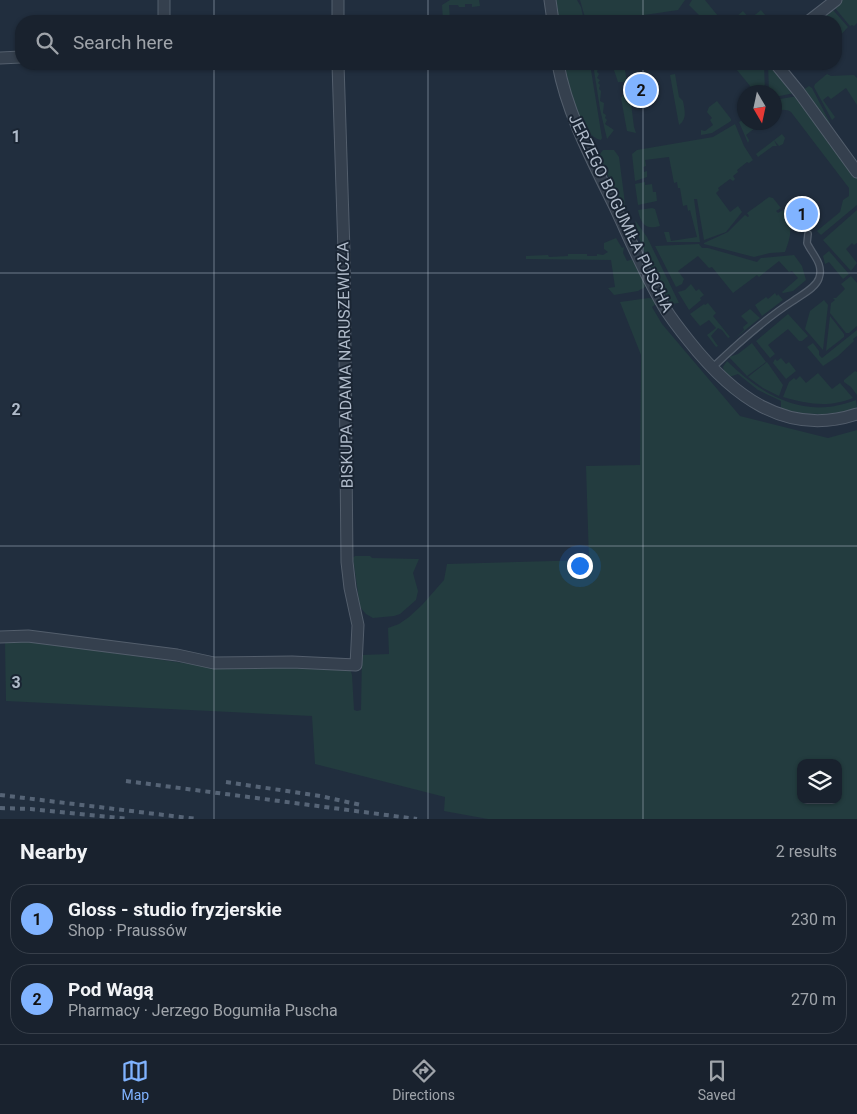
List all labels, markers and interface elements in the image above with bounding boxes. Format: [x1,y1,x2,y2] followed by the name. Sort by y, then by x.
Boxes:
[15,15,842,70] search box
[33,29,61,57] icon: search
[73,31,173,54] text: Search here
[625,71,657,109] pin: 2
[737,85,782,130] north arrow
[565,111,678,316] street label: JERZEGO BOGUMIŁA PUSCHA
[11,127,21,146] text: 1
[786,195,818,233] pin: 1
[333,241,357,489] street label: BISKUPA ADAMA NARUSZEWICZA
[11,400,21,419] text: 2
[567,553,593,579] your location
[11,673,21,692] text: 3
[797,759,842,804] map controls
[797,759,842,804] button: layers
[20,840,87,864] text: Nearby
[776,842,837,861] text: 2 results
[68,898,282,921] text: Gloss - studio fryzjerskie
[32,910,42,929] text: 1
[791,910,836,929] text: 230 m
[68,921,187,940] text: Shop · Praussów
[68,978,154,1001] text: Pod Wagą
[32,990,42,1009] text: 2
[791,990,836,1009] text: 270 m
[68,1001,338,1020] text: Pharmacy · Jerzego Bogumiła Puscha
[121,1057,149,1103] tab: Map
[392,1057,455,1103] tab: Directions
[698,1057,736,1103] tab: Saved

